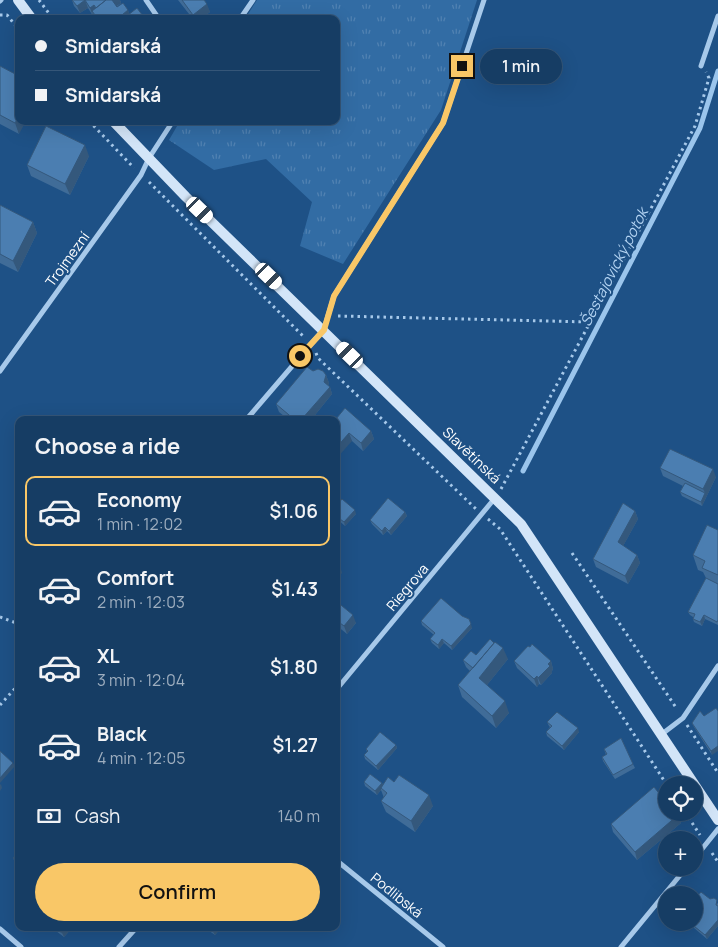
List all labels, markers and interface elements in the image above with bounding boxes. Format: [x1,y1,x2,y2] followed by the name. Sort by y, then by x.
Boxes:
[65,33,161,59] text: Smidarská
[480,48,562,84] callout: 1 min
[451,55,473,77] route end
[502,55,540,77] text: 1 min
[65,82,161,108] text: Smidarská
[183,194,216,226] car
[575,202,654,330] water label: Šestajovický potok
[41,228,93,290] street label: Trojmezní
[252,260,285,292] car
[333,339,366,371] car
[289,345,311,367] route start
[439,422,505,488] street label: Slavětínská
[35,431,180,461] text: Choose a ride
[97,487,181,513] text: Economy
[37,489,82,534] icon: car
[270,498,318,524] text: $1.06
[97,513,182,535] text: 1 min · 12:02
[382,559,432,615] street label: Riegrova
[97,565,174,591] text: Comfort
[37,567,82,612] icon: car
[271,576,318,602] text: $1.43
[97,591,185,613] text: 2 min · 12:03
[97,643,120,669] text: XL
[37,645,82,690] icon: car
[270,654,318,680] text: $1.80
[97,669,185,691] text: 3 min · 12:04
[97,721,146,747] text: Black
[37,723,82,768] icon: car
[273,732,318,758] text: $1.27
[97,747,186,769] text: 4 min · 12:05
[658,776,703,931] map controls
[658,776,703,821] button: locate
[35,802,63,830] icon: cash
[75,803,120,829] text: Cash
[278,805,320,827] text: 140 m
[658,831,703,876] button: +
[35,863,320,921] button: Confirm
[367,868,427,922] street label: Podlibská
[658,886,703,931] button: −

